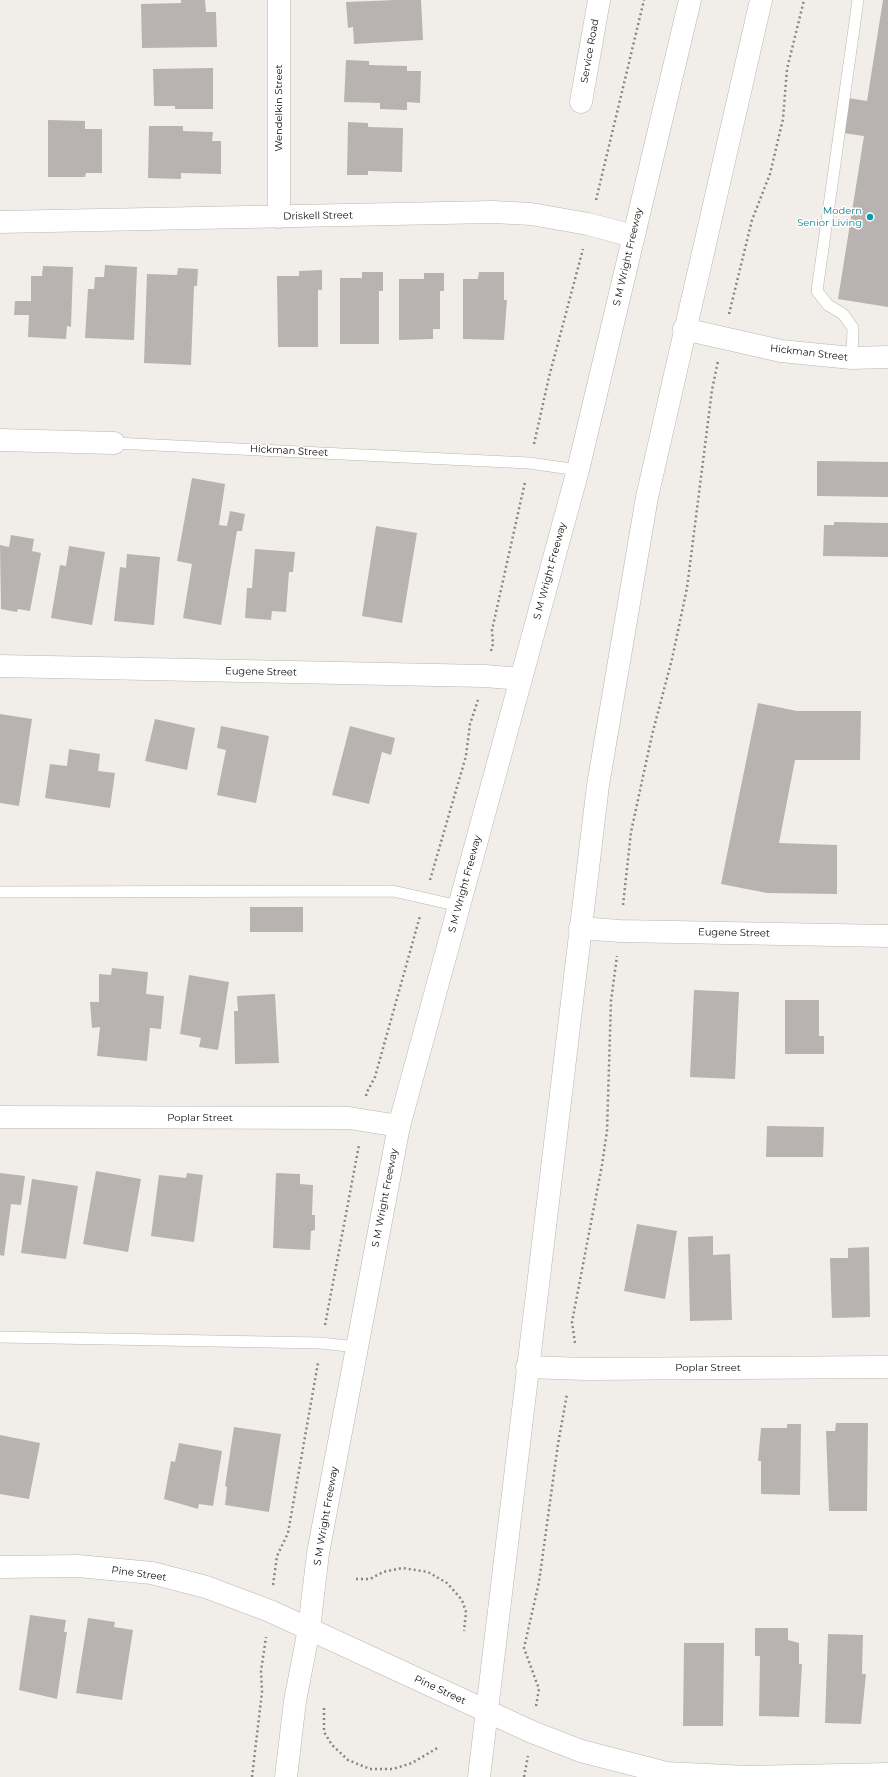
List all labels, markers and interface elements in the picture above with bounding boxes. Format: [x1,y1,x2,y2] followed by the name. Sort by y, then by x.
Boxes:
[578,18,602,84] street label: Service Road
[273,64,285,152] street label: Wendelkin Street
[797,205,862,228] place label: Modern Senior Living
[611,207,645,307] street label: S M Wright Freeway
[283,209,353,223] street label: Driskell Street
[865,212,875,222] marker: Modern Senior Living
[769,342,849,364] street label: Hickman Street
[250,443,328,459] street label: Hickman Street
[531,521,569,621] street label: S M Wright Freeway
[225,665,297,679] street label: Eugene Street
[446,834,484,934] street label: S M Wright Freeway
[698,926,770,940] street label: Eugene Street
[167,1112,233,1124] street label: Poplar Street
[370,1148,400,1248] street label: S M Wright Freeway
[675,1362,741,1374] street label: Poplar Street
[311,1466,341,1566] street label: S M Wright Freeway
[111,1564,167,1584] street label: Pine Street
[412,1673,468,1707] street label: Pine Street

